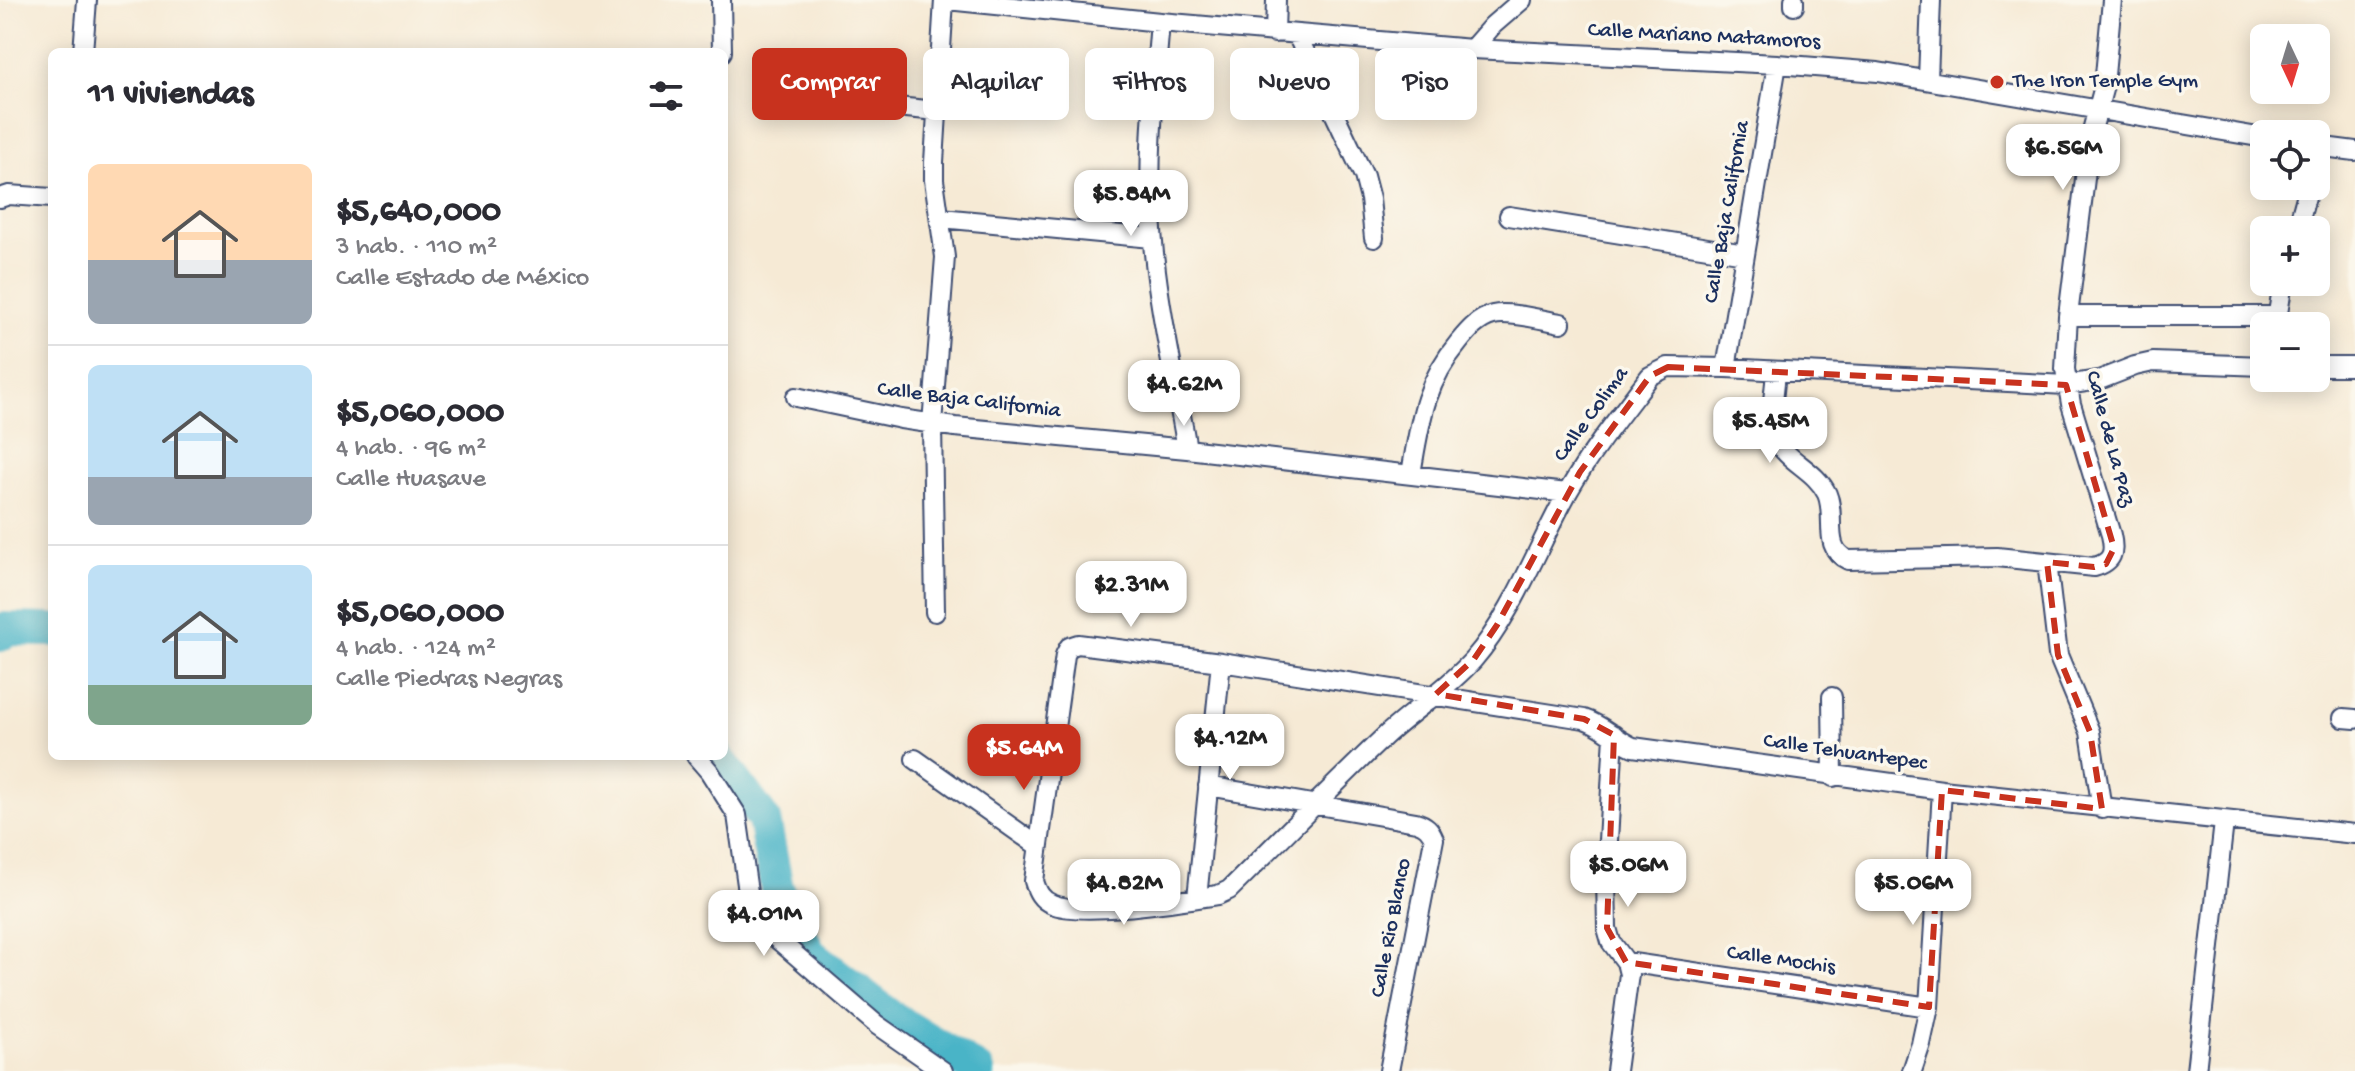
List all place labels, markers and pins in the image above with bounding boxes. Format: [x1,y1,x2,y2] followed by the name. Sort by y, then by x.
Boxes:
[2011,69,2198,95] place label: The Iron Temple Gym
[1988,73,2006,91] marker: The Iron Temple Gym
[1998,124,2128,192] pin: $6.56M
[1066,170,1196,238] pin: $5.84M
[1119,360,1249,428] pin: $4.62M
[1705,397,1835,465] pin: $5.45M
[1066,561,1196,629] pin: $2.31M
[1165,714,1295,782] pin: $4.12M
[959,724,1089,792] pin: $5.64M
[1563,841,1693,909] pin: $5.06M
[1059,859,1189,927] pin: $4.82M
[1848,859,1978,927] pin: $5.06M
[699,890,829,958] pin: $4.01M

